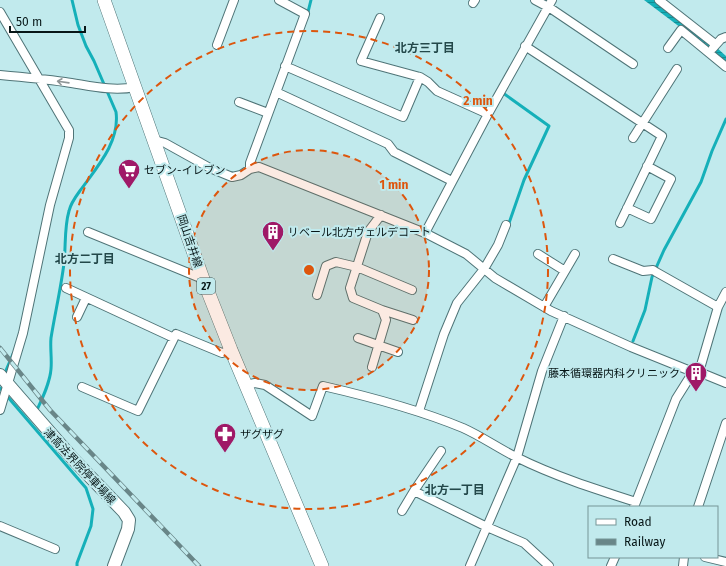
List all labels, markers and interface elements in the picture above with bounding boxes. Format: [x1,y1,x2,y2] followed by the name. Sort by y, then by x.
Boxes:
[10,8,85,34] scale bar
[16,15,42,29] text: 50 m
[395,41,455,55] district label: 北方三丁目
[57,78,70,86] one-way arrow
[463,94,493,108] text: 2 min
[116,157,142,190] supermarket icon: セブン-イレブン
[144,164,225,177] place label: セブン-イレブン
[380,178,408,192] text: 1 min
[174,213,205,269] street label: 岡山吉井線
[260,219,286,252] building icon: リベール北方ヴェルデコート
[288,226,431,239] place label: リベール北方ヴェルデコート
[55,252,115,266] district label: 北方二丁目
[302,263,316,277] centre of rings
[197,278,215,294] road number: 27
[683,360,709,393] building icon: 藤本循環器内科クリニック
[548,367,680,380] place label: 藤本循環器内科クリニック
[212,421,238,454] pharmacy icon: ザグザグ
[41,426,118,507] street label: 津高法界院停車場線
[240,428,284,441] place label: ザグザグ
[425,483,485,497] district label: 北方一丁目
[588,506,718,558] legend
[624,515,652,529] text: Road
[624,535,665,549] text: Railway

